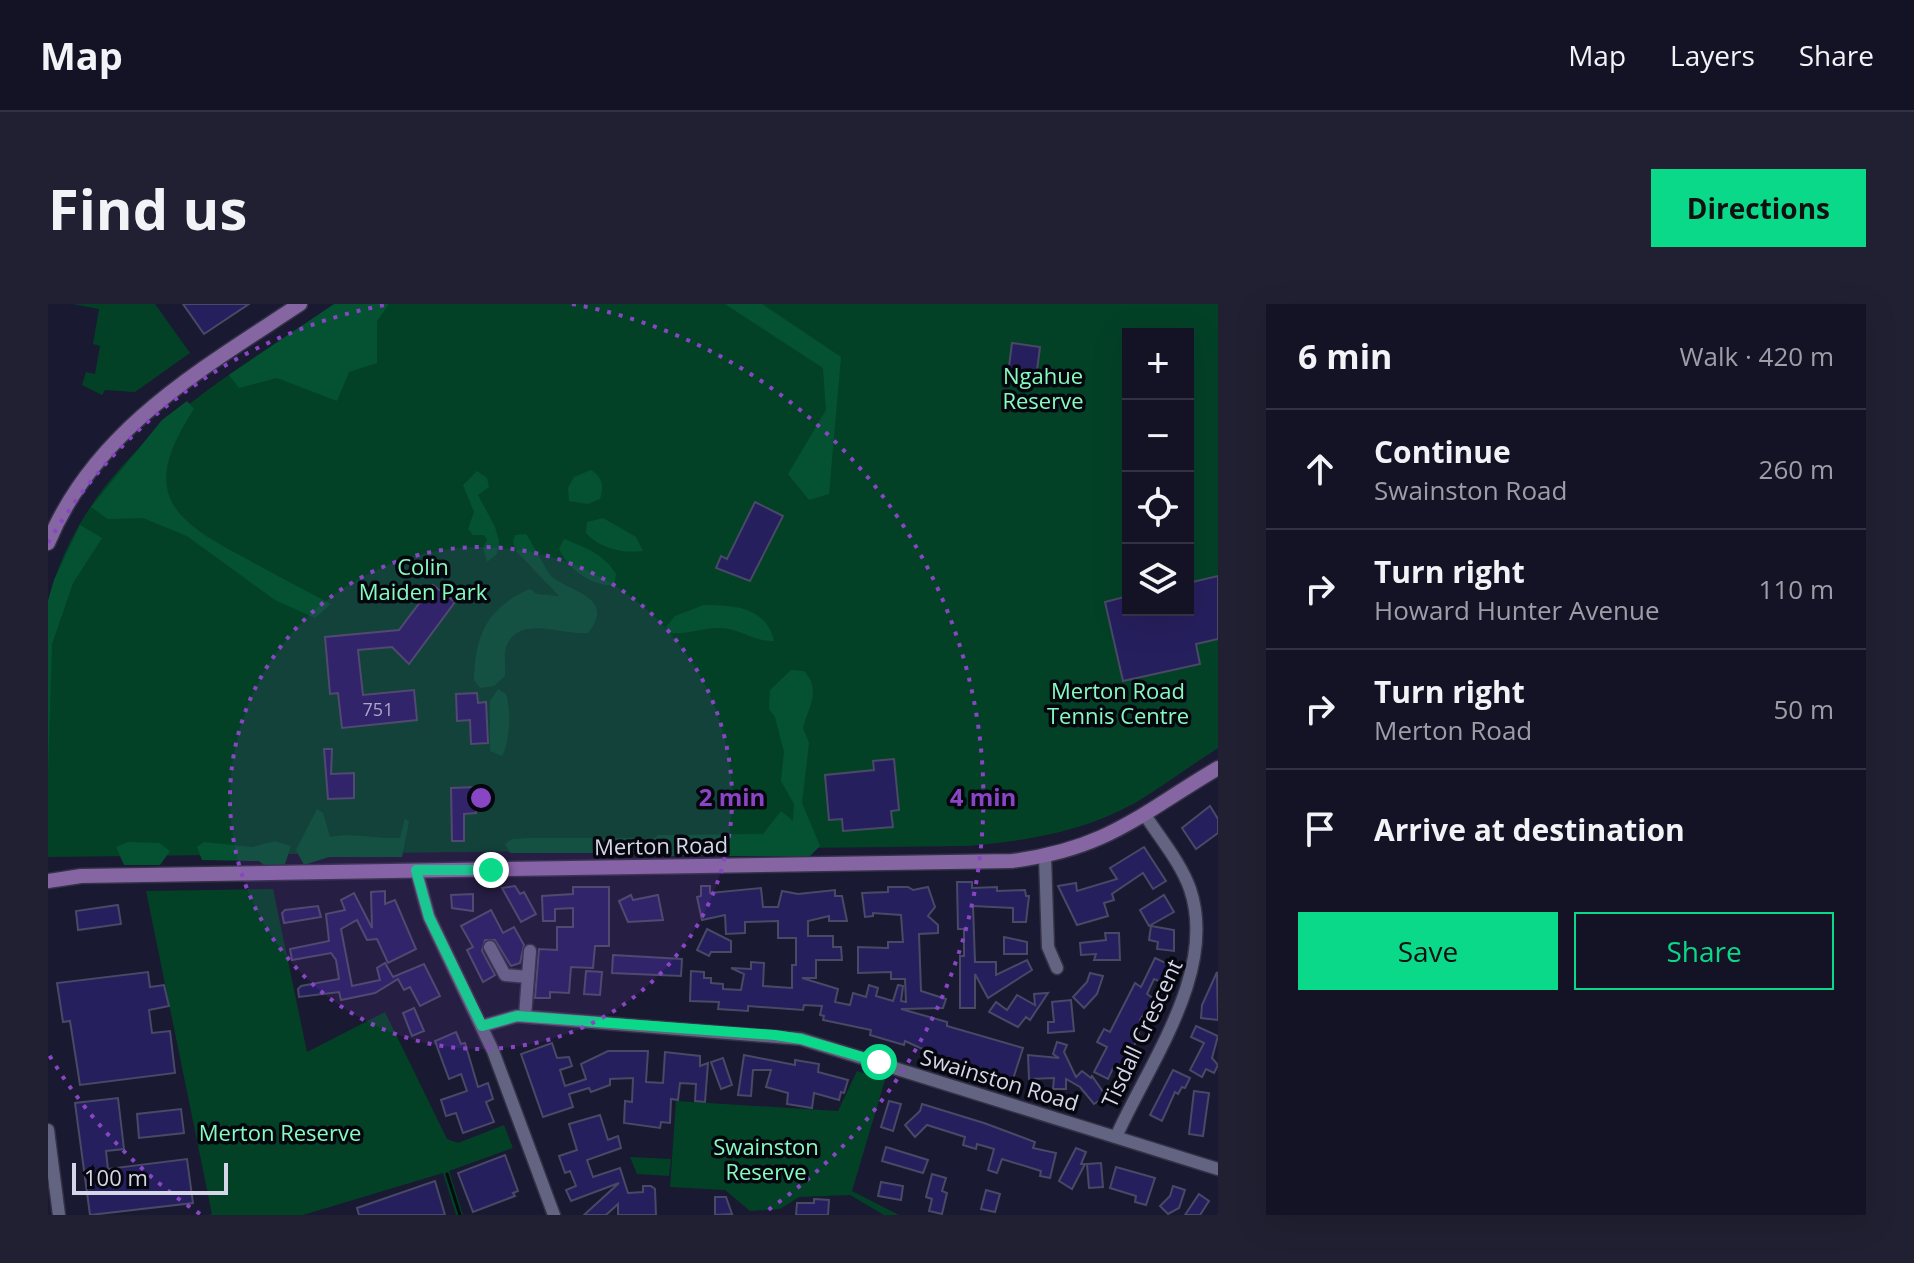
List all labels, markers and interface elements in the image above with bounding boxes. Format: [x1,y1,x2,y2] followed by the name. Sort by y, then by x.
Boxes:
[40,29,123,81] text: Map
[1568,36,1626,74] text: Map
[1670,36,1755,74] text: Layers
[1799,36,1874,74] text: Share
[1651,169,1866,247] button: Directions
[48,170,247,246] text: Find us
[1122,328,1194,616] map controls
[1122,328,1194,400] button: +
[1298,333,1392,379] text: 6 min
[1680,338,1834,374] text: Walk · 420 m
[1002,360,1084,415] park label: Ngahue Reserve
[1122,400,1194,472] button: −
[1374,431,1511,472] text: Continue
[1298,447,1342,491] icon: ahead
[1759,451,1834,487] text: 260 m
[1122,472,1194,544] button: locate
[1374,472,1567,508] text: Swainston Road
[1122,544,1194,616] button: layers
[359,551,488,606] park label: Colin Maiden Park
[1374,551,1525,592] text: Turn right
[1298,567,1342,611] icon: right
[1759,571,1834,607] text: 110 m
[1374,592,1660,628] text: Howard Hunter Avenue
[1374,671,1525,712] text: Turn right
[1047,675,1189,730] park label: Merton Road Tennis Centre
[1298,687,1342,731] icon: right
[1773,691,1834,727] text: 50 m
[363,697,393,721] house number: 751
[1374,712,1532,748] text: Merton Road
[699,780,765,813] text: 2 min
[950,780,1016,813] text: 4 min
[467,784,495,812] centre of rings
[1298,807,1342,851] icon: arrive
[1374,809,1685,850] text: Arrive at destination
[594,829,728,861] street label: Merton Road
[473,852,509,888] route end
[1298,912,1558,990] button: Save
[1574,912,1834,990] button: Share
[1093,954,1189,1112] street label: Tisdall Crescent
[917,1041,1083,1117] street label: Swainston Road
[861,1044,897,1080] route start
[199,1117,361,1147] park label: Merton Reserve
[713,1131,819,1186] park label: Swainston Reserve
[72,1159,228,1195] scale bar
[84,1162,148,1192] text: 100 m

